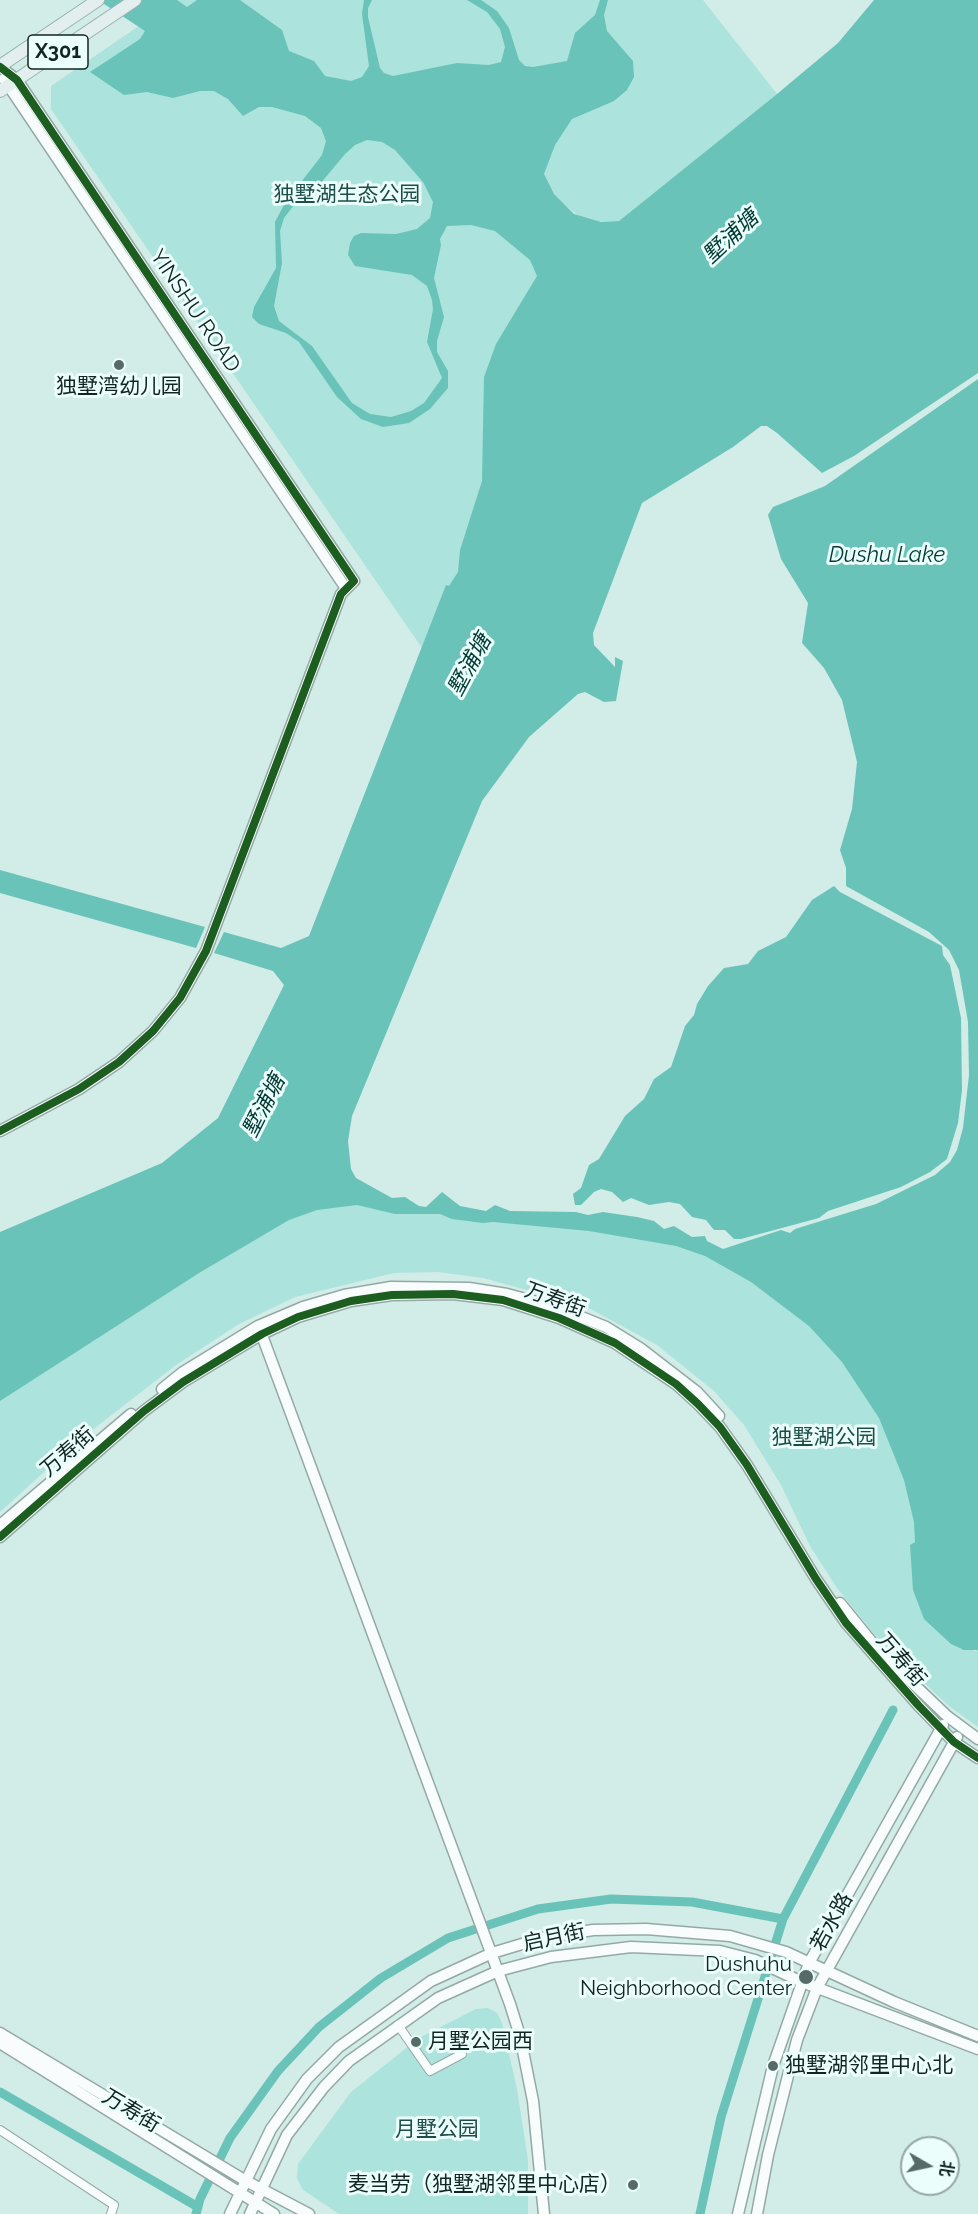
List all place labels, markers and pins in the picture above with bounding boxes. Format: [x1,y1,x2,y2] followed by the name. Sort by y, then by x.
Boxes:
[112,358,126,372] marker: 独墅湾幼儿园
[56,374,182,400] place label: 独墅湾幼儿园
[580,1952,792,2002] place label: Dushuhu Neighborhood Center
[797,1968,815,1986] marker: Dushuhu Neighborhood Center
[428,2029,533,2055] place label: 月墅公园西
[409,2035,423,2049] marker: 月墅公园西
[785,2053,953,2079] place label: 独墅湖邻里中心北
[766,2059,780,2073] marker: 独墅湖邻里中心北
[348,2172,621,2198] place label: 麦当劳（独墅湖邻里中心店）
[626,2178,640,2192] marker: 麦当劳（独墅湖邻里中心店）

